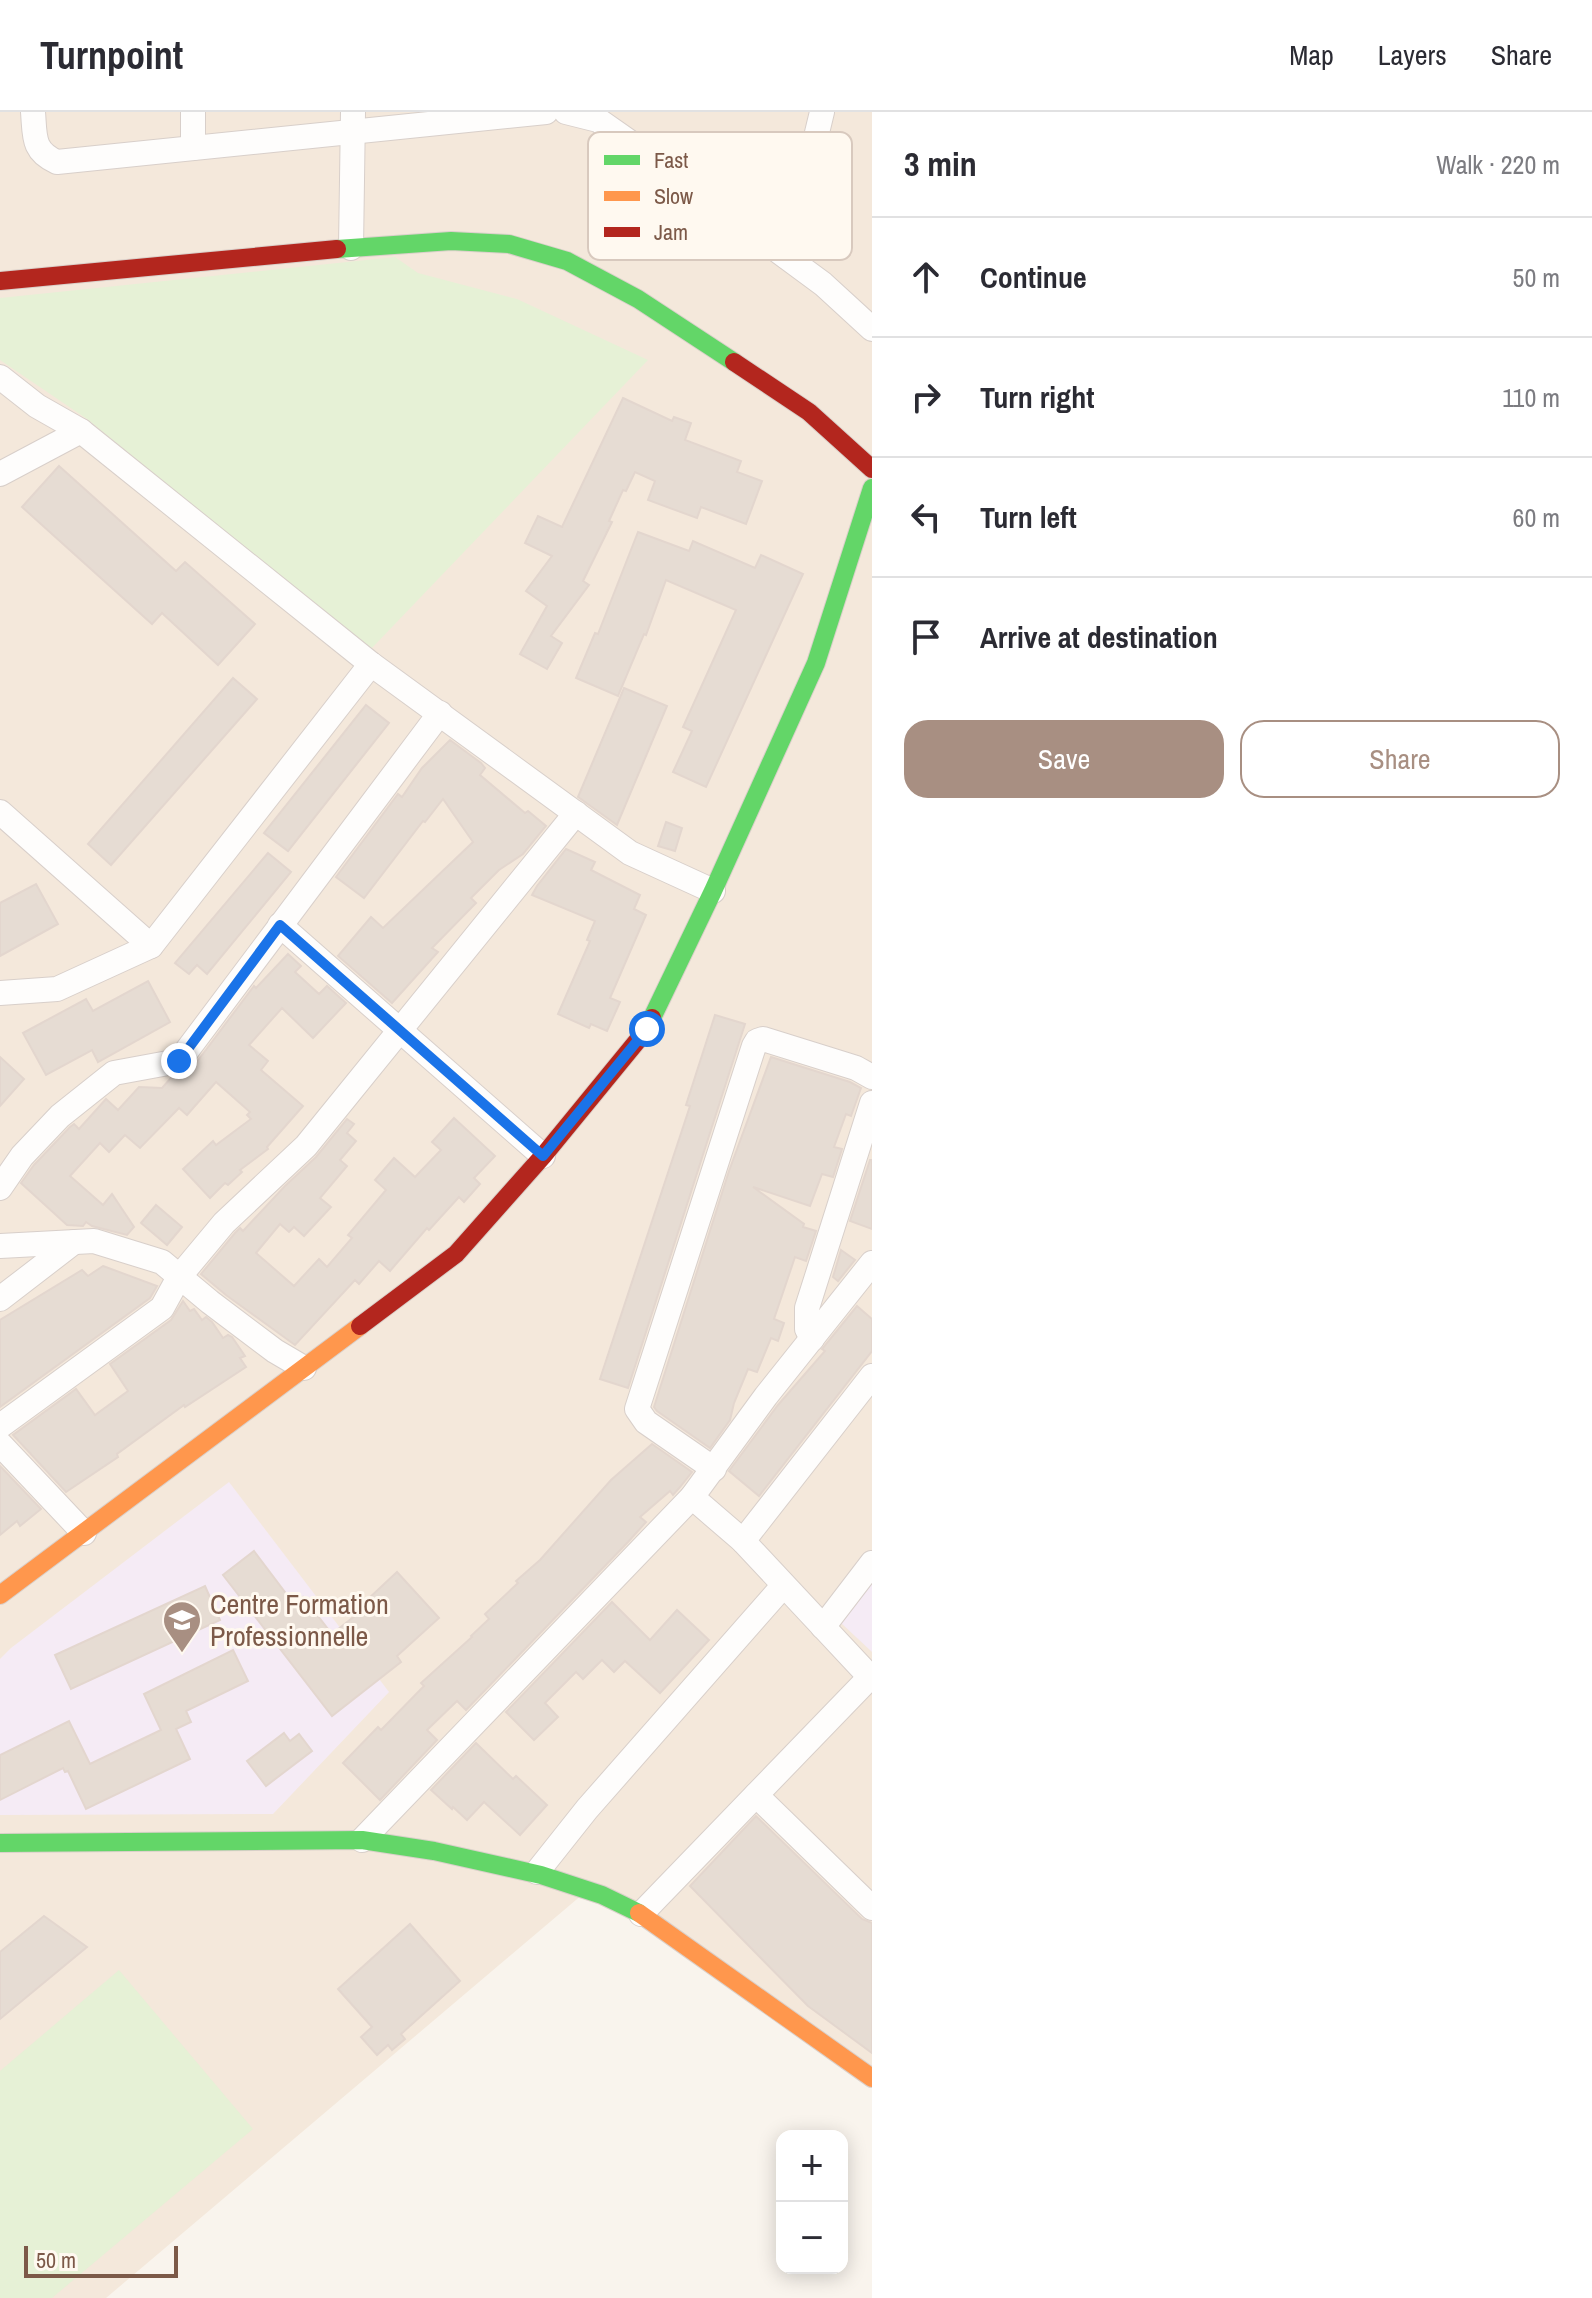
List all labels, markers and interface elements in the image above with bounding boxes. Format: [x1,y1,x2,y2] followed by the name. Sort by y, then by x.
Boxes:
[40,30,183,81] text: Turnpoint
[1289,36,1334,74] text: Map
[1378,36,1447,74] text: Layers
[1491,36,1552,74] text: Share
[588,132,852,260] legend
[904,141,977,187] text: 3 min
[654,145,688,175] text: Fast
[1436,147,1560,182] text: Walk · 220 m
[654,181,693,211] text: Slow
[654,217,688,247] text: Jam
[904,255,948,299] icon: ahead
[980,257,1087,297] text: Continue
[1513,260,1560,295] text: 50 m
[904,375,948,419] icon: right
[980,377,1094,417] text: Turn right
[1502,380,1560,415] text: 110 m
[904,495,948,539] icon: left
[980,497,1077,537] text: Turn left
[1513,500,1560,535] text: 60 m
[904,615,948,659] icon: arrive
[980,617,1218,657] text: Arrive at destination
[904,720,1224,798] button: Save
[1240,720,1560,798] button: Share
[629,1011,665,1047] route start
[161,1043,197,1079] route end
[210,1585,389,1655] place label: Centre Formation Professionnelle
[161,1599,203,1654] school or university icon: Centre Formation Professionnelle
[776,2130,848,2274] map controls
[776,2130,848,2202] button: +
[776,2202,848,2274] button: −
[24,2242,178,2278] scale bar
[36,2245,76,2275] text: 50 m

